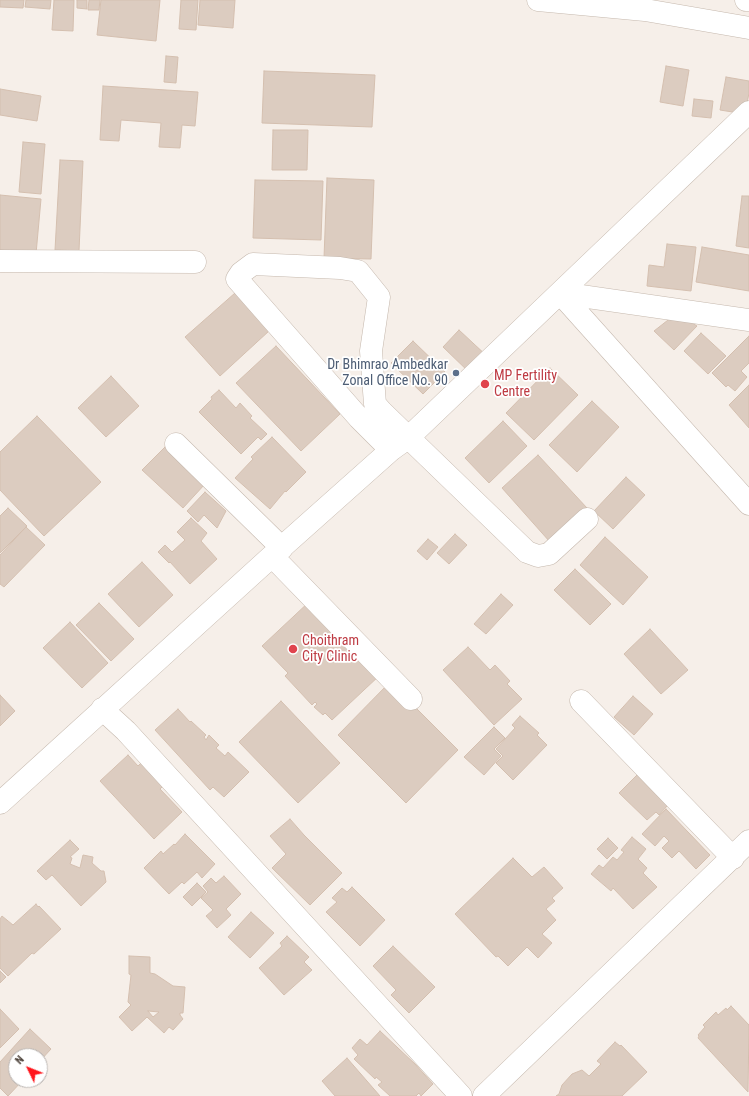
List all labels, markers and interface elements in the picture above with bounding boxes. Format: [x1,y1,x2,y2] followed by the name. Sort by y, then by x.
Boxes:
[327,357,448,390] place label: Dr Bhimrao Ambedkar Zonal Office No. 90
[451,368,461,378] marker: Dr Bhimrao Ambedkar Zonal Office No. 90
[494,368,557,400] place label: MP Fertility Centre
[479,378,491,390] marker: MP Fertility Centre
[302,633,359,666] place label: Choithram City Clinic
[287,643,299,655] marker: Choithram City Clinic
[8,1048,48,1088] north arrow
[13,1053,27,1067] text: N

